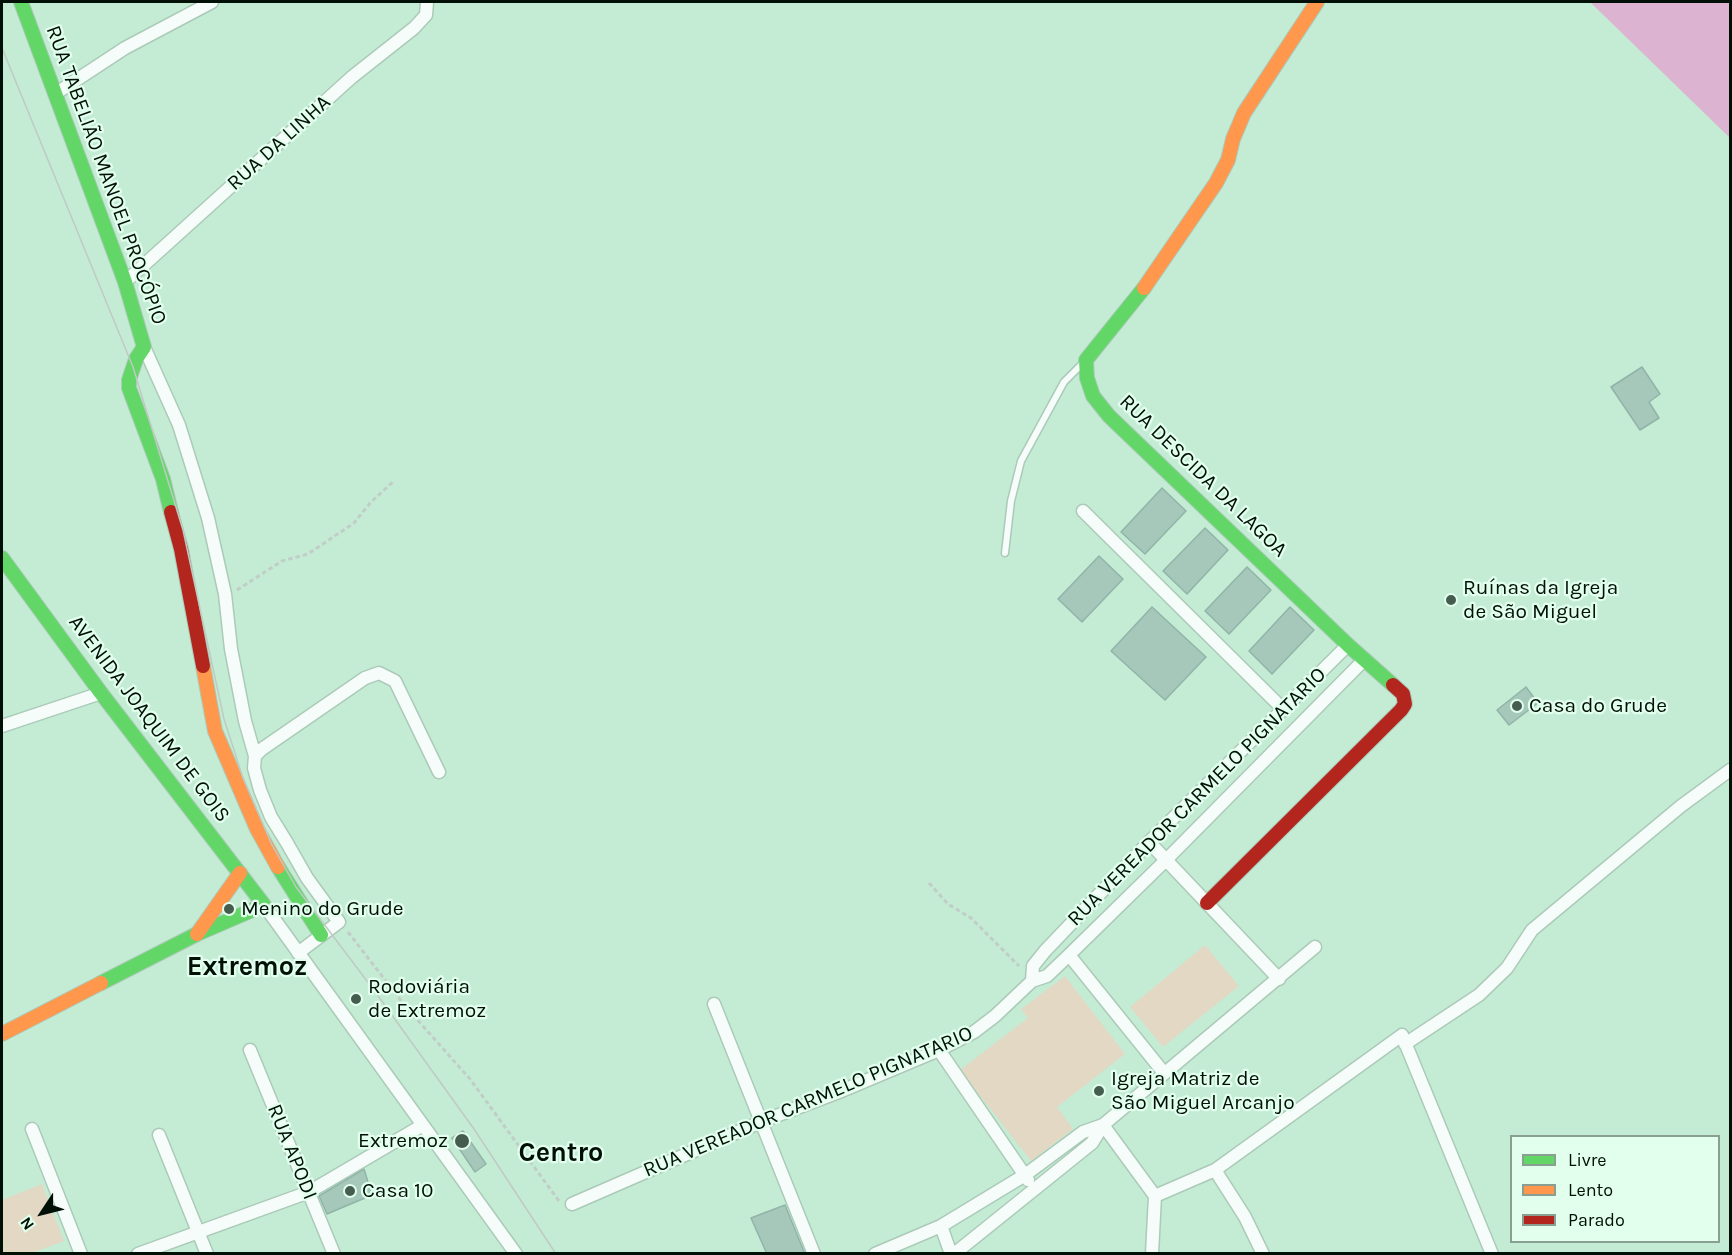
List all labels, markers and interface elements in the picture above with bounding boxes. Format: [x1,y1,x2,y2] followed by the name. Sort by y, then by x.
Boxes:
[40,22,172,328] street label: RUA TABELIÃO MANOEL PROCÓPIO
[222,90,336,196] street label: RUA DA LINHA
[1114,389,1292,563] street label: RUA DESCIDA DA LAGOA
[1463,575,1618,625] place label: Ruínas da Igreja de São Miguel
[1444,593,1458,607] marker: Ruínas da Igreja de São Miguel
[63,611,235,827] street label: AVENIDA JOAQUIM DE GOIS
[1062,662,1332,932] street label: RUA VEREADOR CARMELO PIGNATARIO
[1529,693,1667,719] place label: Casa do Grude
[1510,699,1524,713] marker: Casa do Grude
[241,896,404,922] place label: Menino do Grude
[222,902,236,916] marker: Menino do Grude
[187,951,307,983] district label: Extremoz
[368,974,486,1024] place label: Rodoviária de Extremoz
[349,992,363,1006] marker: Rodoviária de Extremoz
[639,1021,977,1183] street label: RUA VEREADOR CARMELO PIGNATARIO
[1111,1066,1295,1116] place label: Igreja Matriz de São Miguel Arcanjo
[1092,1084,1106,1098] marker: Igreja Matriz de São Miguel Arcanjo
[261,1101,323,1203] street label: RUA APODI
[358,1128,448,1154] place label: Extremoz
[453,1132,471,1150] marker: Extremoz
[1510,1135,1720,1243] legend
[519,1137,603,1169] district label: Centro
[1568,1149,1607,1171] text: Livre
[362,1178,433,1204] place label: Casa 10
[1568,1179,1613,1201] text: Lento
[12,1183,72,1243] north arrow
[343,1184,357,1198] marker: Casa 10
[1568,1209,1625,1231] text: Parado
[16,1213,38,1234] text: N

